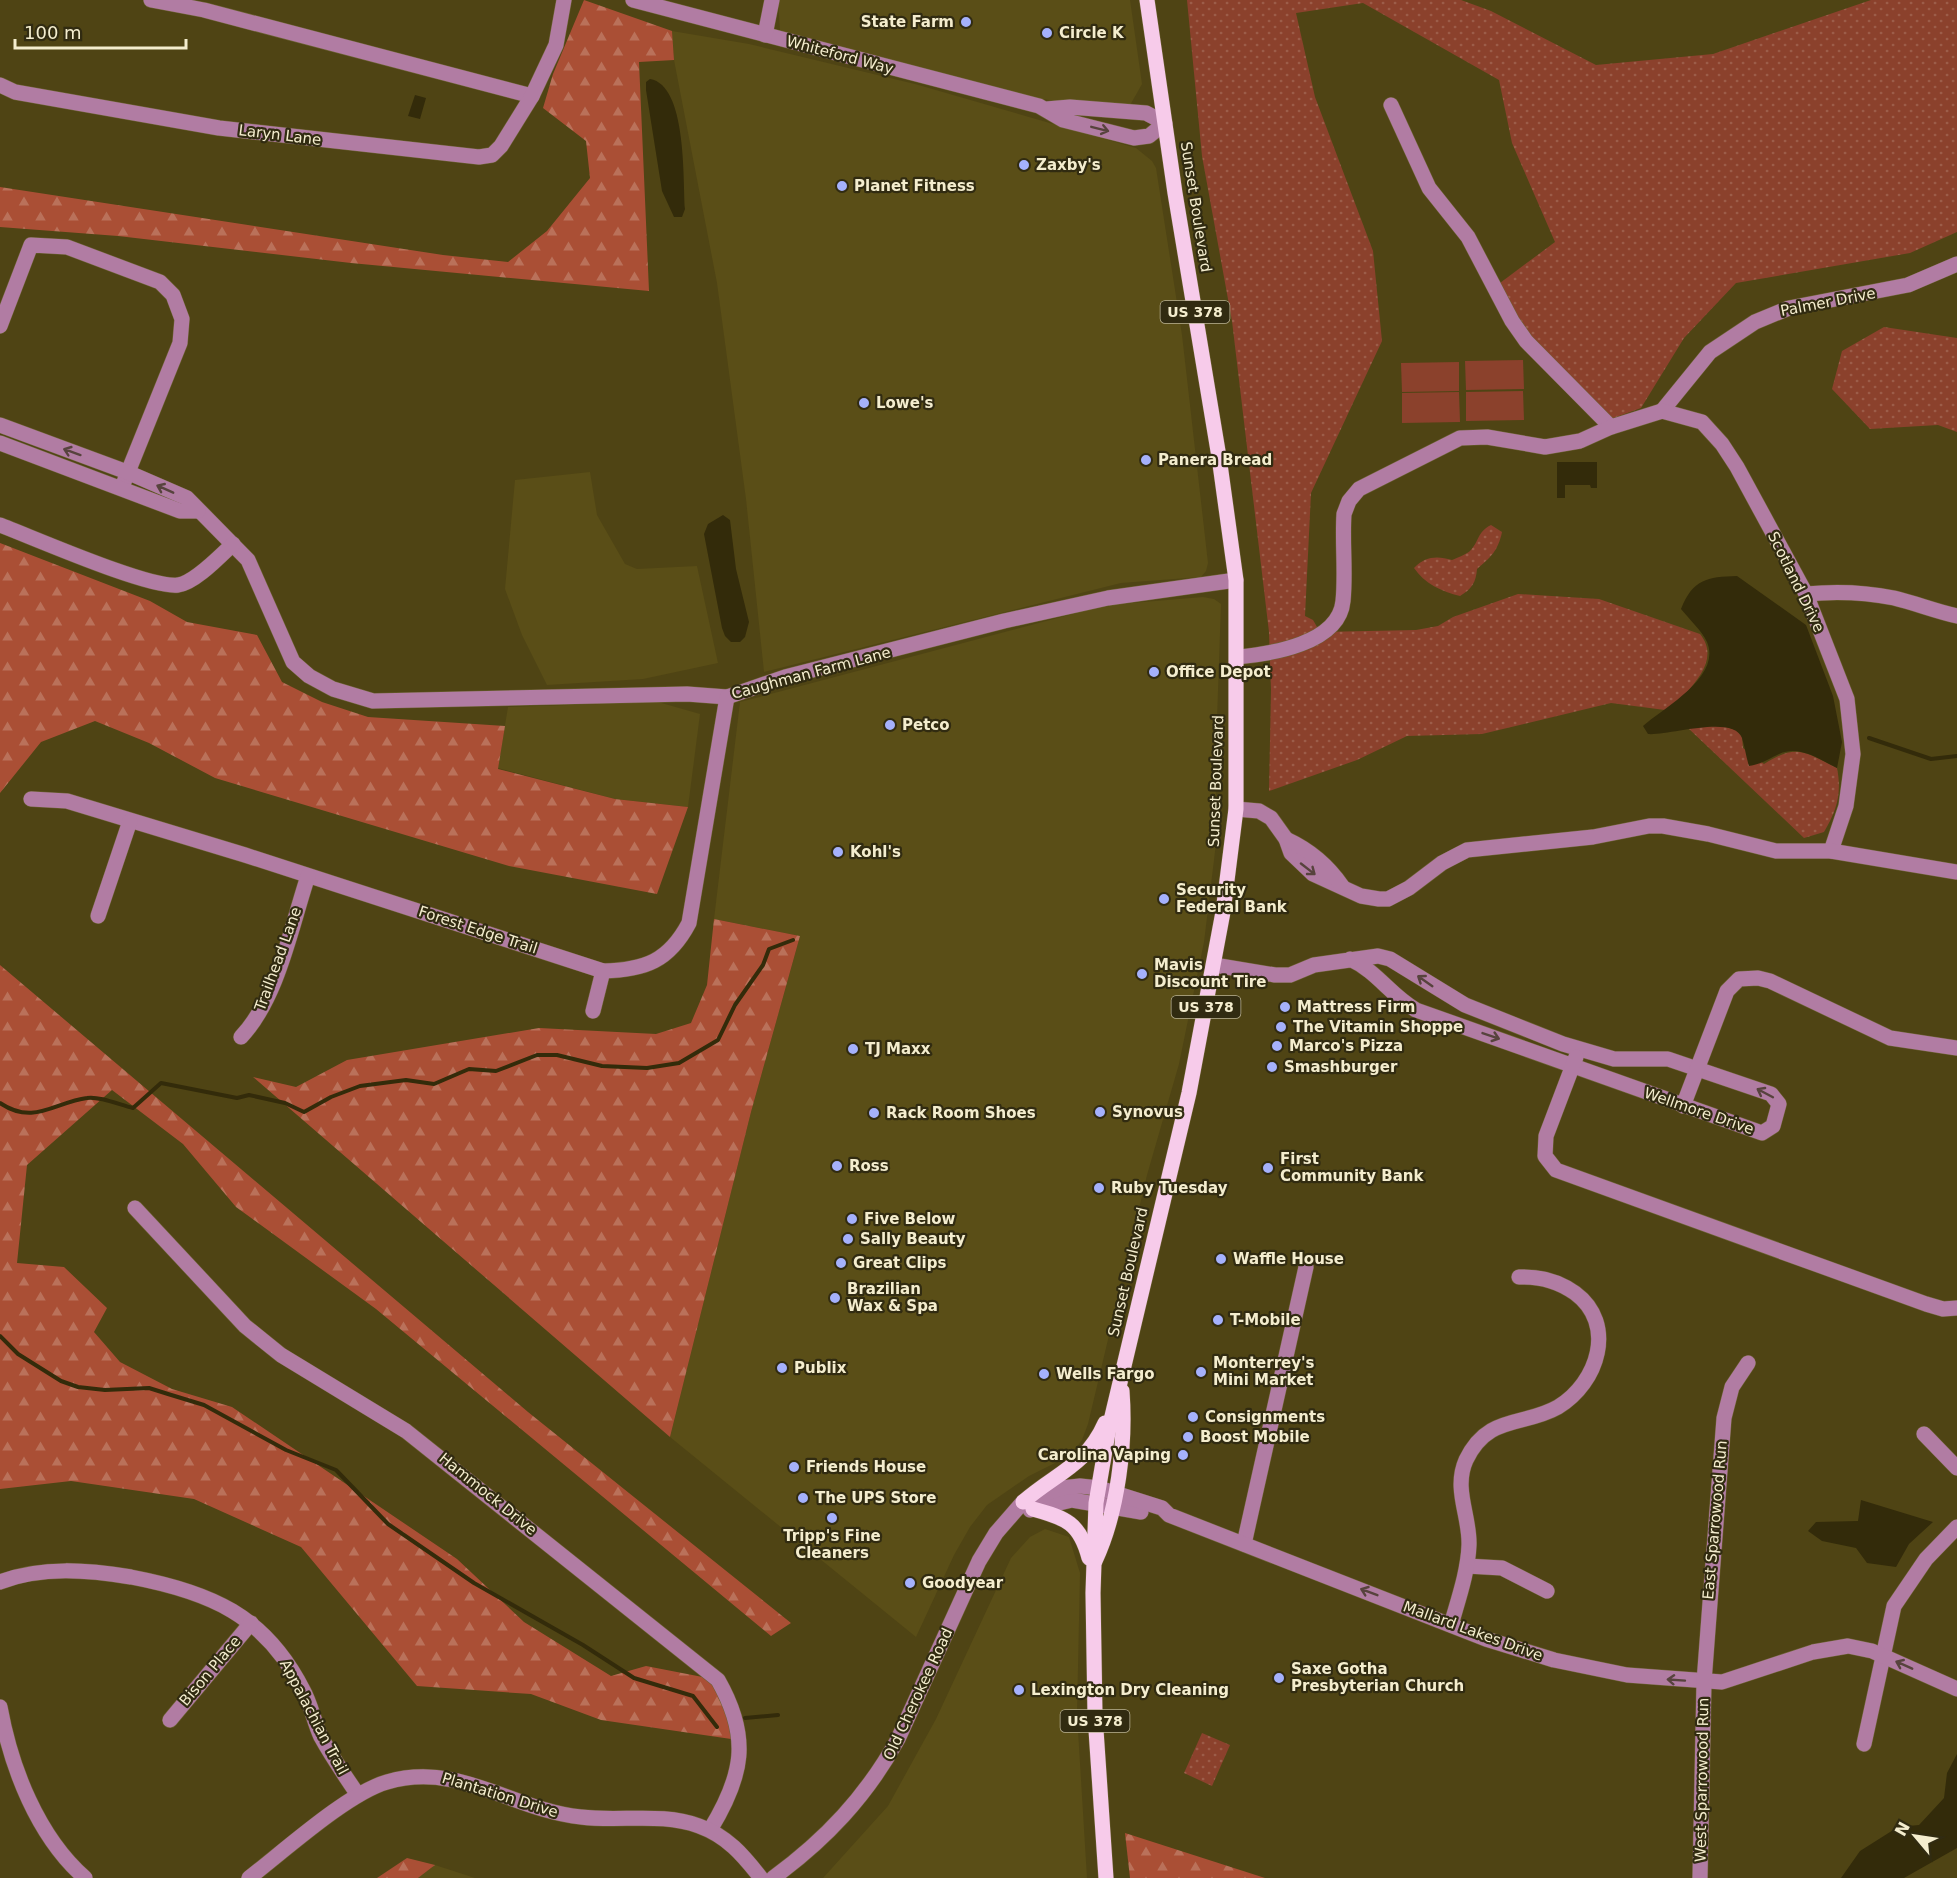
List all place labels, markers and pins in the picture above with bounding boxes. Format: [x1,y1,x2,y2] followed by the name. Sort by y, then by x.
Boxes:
[861,13,954,31] place label: State Farm
[959,15,973,29] marker: State Farm
[1059,24,1125,42] place label: Circle K
[1040,26,1054,40] marker: Circle K
[1036,156,1101,174] place label: Zaxby's
[1017,158,1031,172] marker: Zaxby's
[854,177,975,195] place label: Planet Fitness
[835,179,849,193] marker: Planet Fitness
[876,394,933,412] place label: Lowe's
[857,396,871,410] marker: Lowe's
[1158,451,1272,469] place label: Panera Bread
[1139,453,1153,467] marker: Panera Bread
[1166,663,1271,681] place label: Office Depot
[1147,665,1161,679] marker: Office Depot
[902,716,950,734] place label: Petco
[883,718,897,732] marker: Petco
[850,843,901,861] place label: Kohl's
[831,845,845,859] marker: Kohl's
[1176,881,1288,916] place label: Security Federal Bank
[1157,892,1171,906] marker: Security Federal Bank
[1154,956,1266,991] place label: Mavis Discount Tire
[1135,967,1149,981] marker: Mavis Discount Tire
[1297,998,1415,1016] place label: Mattress Firm
[1278,1000,1292,1014] marker: Mattress Firm
[1293,1018,1463,1036] place label: The Vitamin Shoppe
[1274,1020,1288,1034] marker: The Vitamin Shoppe
[1289,1037,1403,1055] place label: Marco's Pizza
[1270,1039,1284,1053] marker: Marco's Pizza
[865,1040,931,1058] place label: TJ Maxx
[846,1042,860,1056] marker: TJ Maxx
[1284,1058,1398,1076] place label: Smashburger
[1265,1060,1279,1074] marker: Smashburger
[1112,1103,1183,1121] place label: Synovus
[886,1104,1036,1122] place label: Rack Room Shoes
[1093,1105,1107,1119] marker: Synovus
[867,1106,881,1120] marker: Rack Room Shoes
[1280,1150,1424,1185] place label: First Community Bank
[849,1157,889,1175] place label: Ross
[830,1159,844,1173] marker: Ross
[1261,1161,1275,1175] marker: First Community Bank
[1111,1179,1228,1197] place label: Ruby Tuesday
[1092,1181,1106,1195] marker: Ruby Tuesday
[864,1210,956,1228] place label: Five Below
[845,1212,859,1226] marker: Five Below
[860,1230,966,1248] place label: Sally Beauty
[841,1232,855,1246] marker: Sally Beauty
[1233,1250,1344,1268] place label: Waffle House
[1214,1252,1228,1266] marker: Waffle House
[853,1254,946,1272] place label: Great Clips
[834,1256,848,1270] marker: Great Clips
[847,1280,938,1315] place label: Brazilian Wax & Spa
[828,1291,842,1305] marker: Brazilian Wax & Spa
[1230,1311,1301,1329] place label: T-Mobile
[1211,1313,1225,1327] marker: T-Mobile
[1213,1354,1315,1389] place label: Monterrey's Mini Market
[794,1359,847,1377] place label: Publix
[775,1361,789,1375] marker: Publix
[1056,1365,1155,1383] place label: Wells Fargo
[1194,1365,1208,1379] marker: Monterrey's Mini Market
[1037,1367,1051,1381] marker: Wells Fargo
[1205,1408,1325,1426] place label: Consignments
[1186,1410,1200,1424] marker: Consignments
[1200,1428,1310,1446] place label: Boost Mobile
[1181,1430,1195,1444] marker: Boost Mobile
[1038,1446,1171,1464] place label: Carolina Vaping
[1176,1448,1190,1462] marker: Carolina Vaping
[806,1458,926,1476] place label: Friends House
[787,1460,801,1474] marker: Friends House
[815,1489,936,1507] place label: The UPS Store
[796,1491,810,1505] marker: The UPS Store
[825,1511,839,1525] marker: Tripp's Fine Cleaners
[783,1527,881,1562] place label: Tripp's Fine Cleaners
[922,1574,1004,1592] place label: Goodyear
[903,1576,917,1590] marker: Goodyear
[1291,1660,1464,1695] place label: Saxe Gotha Presbyterian Church
[1272,1671,1286,1685] marker: Saxe Gotha Presbyterian Church
[1031,1681,1229,1699] place label: Lexington Dry Cleaning
[1012,1683,1026,1697] marker: Lexington Dry Cleaning

